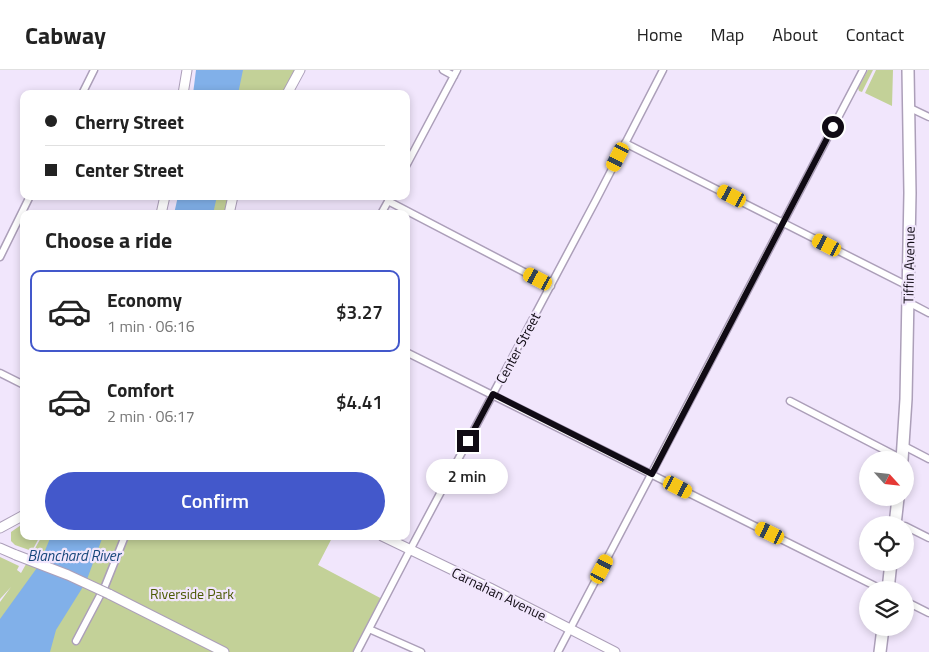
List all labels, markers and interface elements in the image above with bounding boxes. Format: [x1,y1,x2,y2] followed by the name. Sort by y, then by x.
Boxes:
[25,17,106,53] text: Cabway
[637,21,683,48] text: Home
[711,21,744,48] text: Map
[772,21,818,48] text: About
[846,21,904,48] text: Contact
[75,107,184,136] text: Cherry Street
[822,116,844,138] route start
[604,140,631,174] car
[75,155,184,184] text: Center Street
[715,183,748,209] car
[45,223,172,257] text: Choose a ride
[897,226,920,304] street label: Tiffin Avenue
[810,232,843,258] car
[521,265,554,293] car
[107,285,182,314] text: Economy
[47,289,92,334] icon: car
[336,297,383,326] text: $3.27
[490,308,545,387] street label: Center Street
[107,314,195,338] text: 1 min · 06:16
[107,375,174,404] text: Comfort
[47,379,92,424] icon: car
[336,387,383,416] text: $4.41
[107,404,195,428] text: 2 min · 06:17
[457,430,479,452] route end
[859,451,914,506] north arrow
[859,451,914,636] map controls
[427,458,509,494] callout: 2 min
[448,464,486,488] text: 2 min
[45,472,385,530] button: Confirm
[661,474,694,500] car
[859,516,914,571] button: locate
[753,520,786,546] car
[27,544,123,567] water label: Blanchard River
[588,552,615,586] car
[448,562,550,626] street label: Carnahan Avenue
[859,581,914,636] button: layers
[150,583,234,604] park label: Riverside Park

